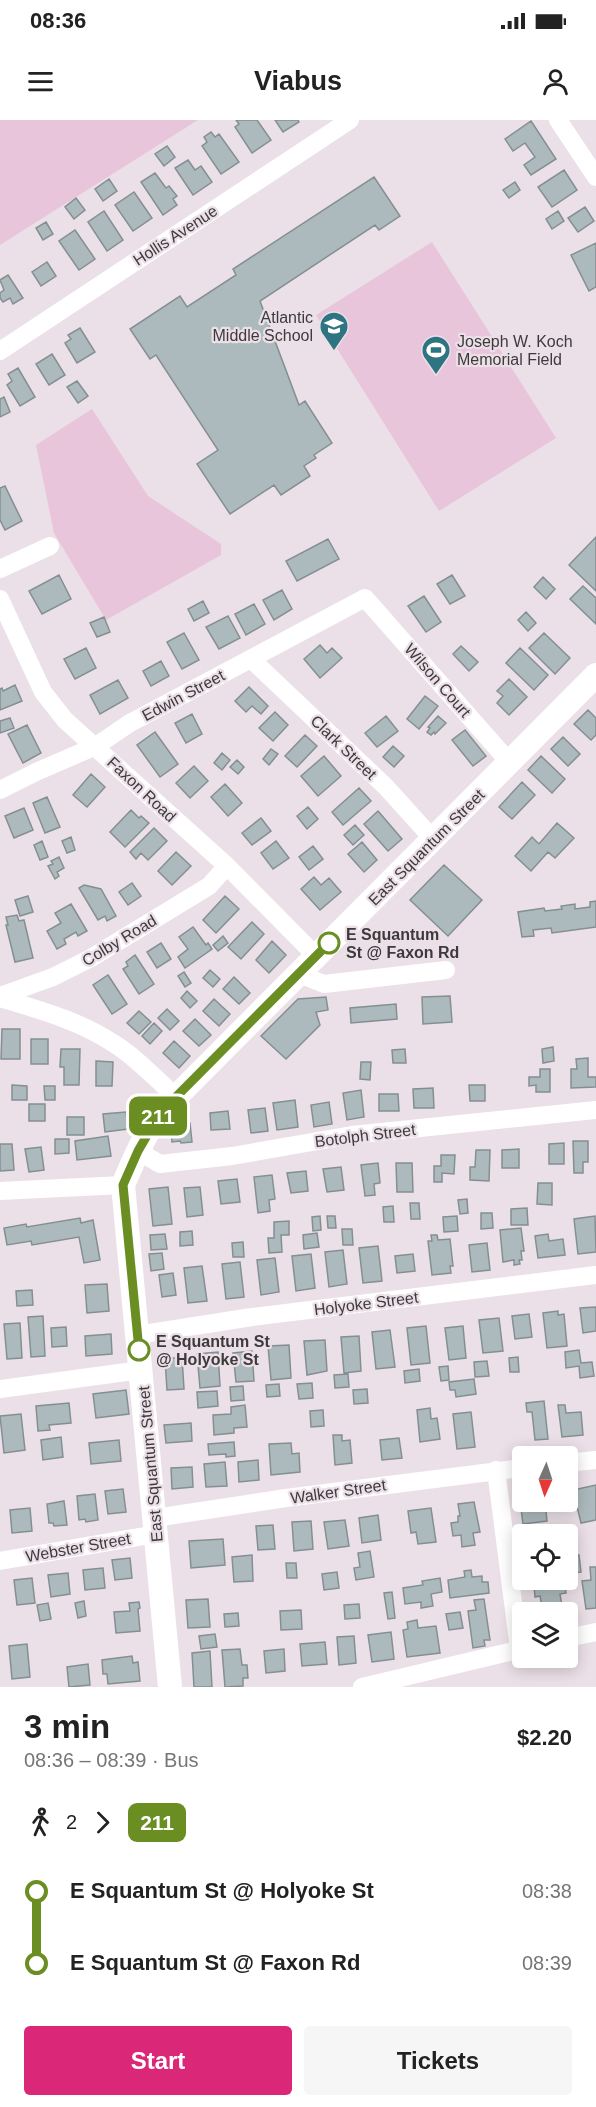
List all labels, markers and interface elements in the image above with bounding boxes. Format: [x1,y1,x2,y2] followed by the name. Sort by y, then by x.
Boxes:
[30,8,86,33] text: 08:36
[24,65,57,98] icon: menu
[539,65,572,98] icon: person
[254,66,342,96] text: Viabus
[130,202,221,269] street label: Hollis Avenue
[213,309,313,344] place label: Atlantic Middle School
[318,310,350,352] school or university icon: Atlantic Middle School
[457,333,573,368] place label: Joseph W. Koch Memorial Field
[420,334,452,376] sports icon: Joseph W. Koch Memorial Field
[401,640,474,721] street label: Wilson Court
[139,666,228,724] street label: Edwin Street
[307,712,380,783] street label: Clark Street
[104,753,179,825] street label: Faxon Road
[365,786,488,909] street label: East Squantum Street
[79,912,159,969] street label: Colby Road
[346,926,459,961] place label: E Squantum St @ Faxon Rd
[318,932,340,954] marker: E Squantum St @ Faxon Rd
[124,1096,192,1136] line badge: 211
[141,1105,175,1128] text: 211
[314,1121,417,1150] street label: Botolph Street
[313,1289,420,1318] street label: Holyoke Street
[156,1333,270,1368] place label: E Squantum St @ Holyoke St
[128,1339,150,1361] marker: E Squantum St @ Holyoke St
[135,1385,166,1543] street label: East Squantum Street
[512,1446,578,1512] north arrow
[512,1446,578,1668] map controls
[289,1476,387,1507] street label: Walker Street
[512,1524,578,1590] button: locate
[24,1530,133,1565] street label: Webster Street
[512,1602,578,1668] button: layers
[24,1708,110,1745] text: 3 min
[517,1725,572,1750] text: $2.20
[24,1749,199,1771] text: 08:36 – 08:39 · Bus
[24,1806,57,1839] icon: walk
[86,1806,119,1839] icon: forward
[66,1811,77,1833] text: 2
[140,1811,174,1834] text: 211
[70,1878,374,1903] text: E Squantum St @ Holyoke St
[522,1880,572,1902] text: 08:38
[70,1950,360,1975] text: E Squantum St @ Faxon Rd
[522,1952,572,1974] text: 08:39
[24,2026,292,2095] button: Start
[304,2026,572,2095] button: Tickets

